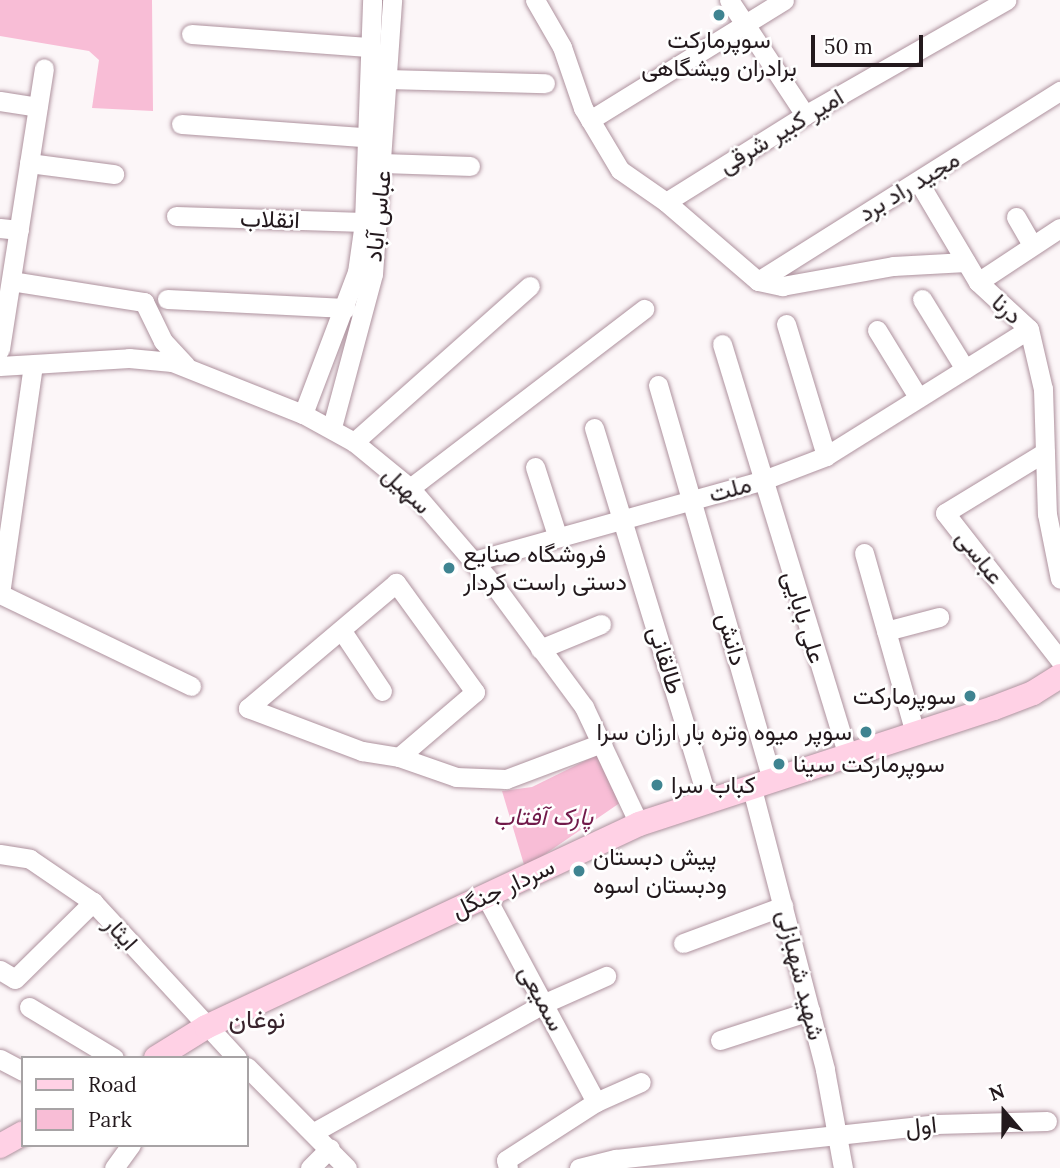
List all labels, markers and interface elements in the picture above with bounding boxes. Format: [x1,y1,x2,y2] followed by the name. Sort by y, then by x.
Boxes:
[711,7,727,23] marker: سوپرمارکت برادران ویشگاهی
[815,21,927,65] scale bar
[641,26,797,82] place label: سوپرمارکت برادران ویشگاهی
[824,33,873,60] text: 50 m
[713,82,849,180] street label: امیر کبیر شرقی
[853,145,965,227] street label: مجید راد برد
[359,169,397,263] street label: عباس آباد
[240,204,300,234] street label: انقلاب
[986,288,1028,330] street label: درنا
[377,460,437,520] street label: سهیل
[706,470,754,508] street label: ملت
[950,524,1010,590] street label: عباسی
[463,540,627,596] place label: فروشگاه صنایع دستی راست کردار
[441,560,457,576] marker: فروشگاه صنایع دستی راست کردار
[776,567,832,667] street label: علی بابایی
[711,609,753,669] street label: دانش
[642,623,690,697] street label: طالقانی
[853,682,956,710] place label: سوپرمارکت
[962,688,978,704] marker: سوپرمارکت
[597,718,852,746] place label: سوپر میوه وتره بار ارزان سرا
[858,724,874,740] marker: سوپر میوه وتره بار ارزان سرا
[793,750,945,778] place label: سوپرمارکت سینا
[771,756,787,772] marker: سوپرمارکت سینا
[671,771,756,799] place label: کباب سرا
[649,777,665,793] marker: کباب سرا
[493,803,593,831] park label: پارک آفتاب
[593,843,727,899] place label: پیش دبستان ودبستان اسوه
[447,852,559,924] street label: سردار جنگل
[571,863,587,879] marker: پیش دبستان ودبستان اسوه
[771,907,831,1043] street label: شهید شهبازلی
[98,910,144,956] street label: ایثار
[513,960,571,1036] street label: سمیعی
[229,1003,285,1035] district label: نوغان
[21,1056,248,1147] legend
[88,1071,137,1098] text: Road
[969,1077,1039,1147] north arrow
[986,1078,1008,1106] text: N
[88,1106,132,1133] text: Park
[904,1110,938,1142] street label: اول

